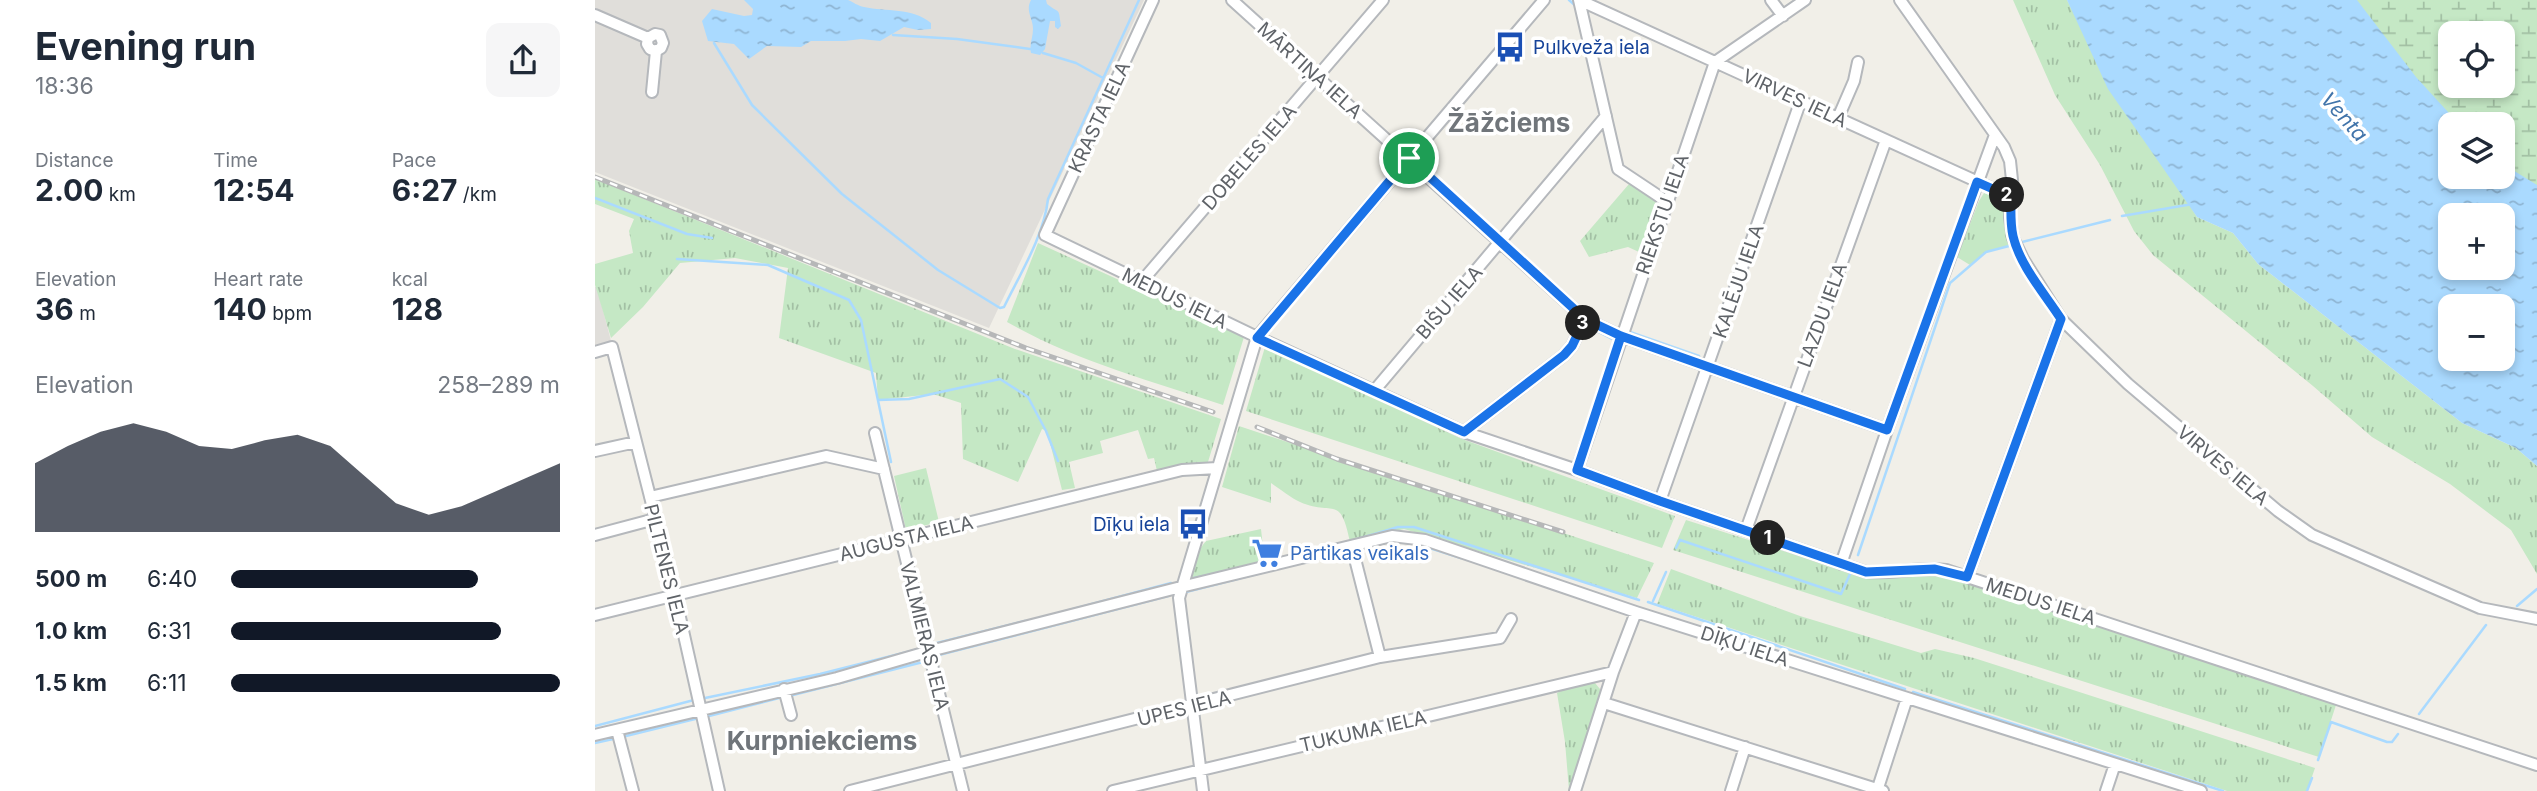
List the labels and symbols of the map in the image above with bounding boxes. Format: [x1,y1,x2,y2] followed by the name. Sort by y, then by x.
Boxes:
[1253,17,1367,123] street label: MĀRTIŅA IELA
[1493,30,1527,64] bus stop icon: Pulkveža iela
[1533,36,1650,59] place label: Pulkveža iela
[1064,58,1135,176] street label: KRASTA IELA
[1739,64,1851,133] street label: VIRVES IELA
[2316,87,2373,146] water label: Venta
[1197,100,1301,215] street label: DOBELES IELA
[1448,107,1570,138] district label: Žāžciems
[1379,128,1439,188] pin
[1631,151,1694,277] street label: RIEKSTU IELA
[1989,178,2025,212] pin: 2
[1708,221,1769,341] street label: KALĒJU IELA
[1793,260,1852,370] street label: LAZDU IELA
[1411,261,1487,344] street label: BIŠU IELA
[1118,263,1231,334] street label: MEDUS IELA
[1565,306,1601,340] pin: 3
[2172,420,2273,510] street label: VIRVES IELA
[639,502,694,637] street label: PILTENES IELA
[1176,507,1210,541] bus stop icon: Dīķu iela
[837,511,975,566] street label: AUGUSTA IELA
[1093,513,1170,536] place label: Dīķu iela
[1751,520,1785,556] pin: 1
[1250,536,1284,570] supermarket icon: Pārtikas veikals
[1290,542,1429,565] place label: Pārtikas veikals
[895,559,954,713] street label: VALMIERAS IELA
[1983,573,2099,630] street label: MEDUS IELA
[1698,621,1792,672] street label: DĪĶU IELA
[1135,686,1233,731] street label: UPES IELA
[1298,706,1429,757] street label: TUKUMA IELA
[727,725,917,756] district label: Kurpniekciems

